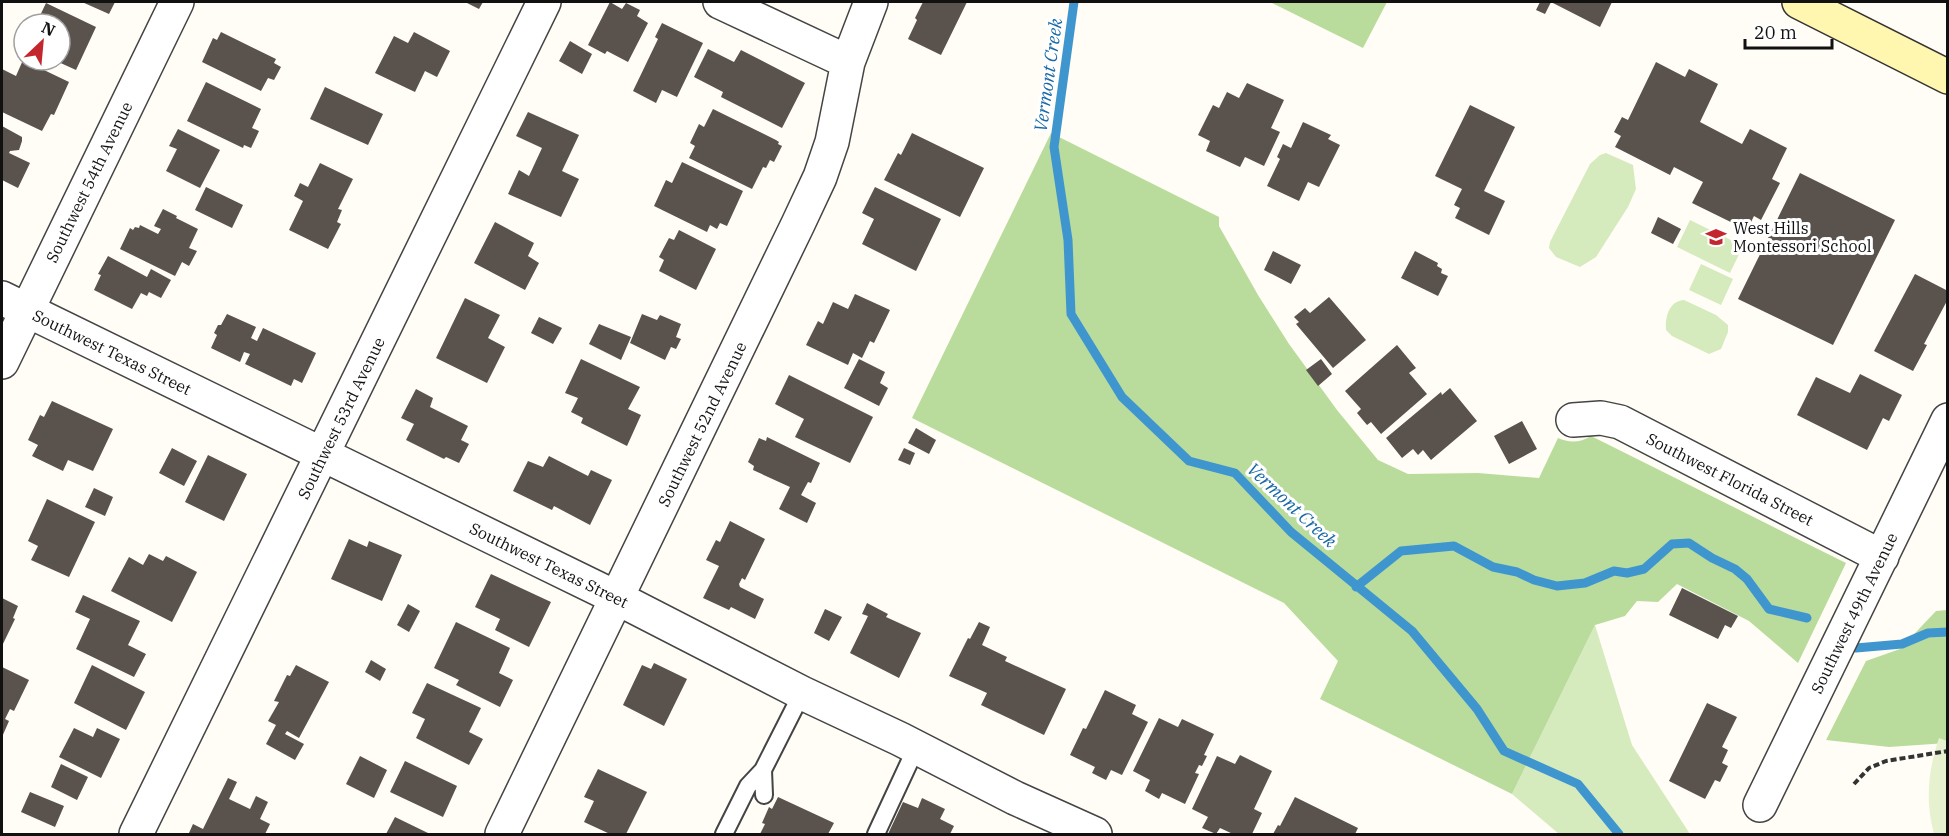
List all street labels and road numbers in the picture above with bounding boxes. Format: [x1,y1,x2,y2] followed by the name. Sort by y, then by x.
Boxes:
[41,98,137,266] street label: Southwest 54th Avenue
[29,305,195,399] street label: Southwest Texas Street
[293,334,389,502] street label: Southwest 53rd Avenue
[653,338,751,510] street label: Southwest 52nd Avenue
[1643,428,1817,530] street label: Southwest Florida Street
[466,518,632,612] street label: Southwest Texas Street
[1806,529,1902,697] street label: Southwest 49th Avenue

